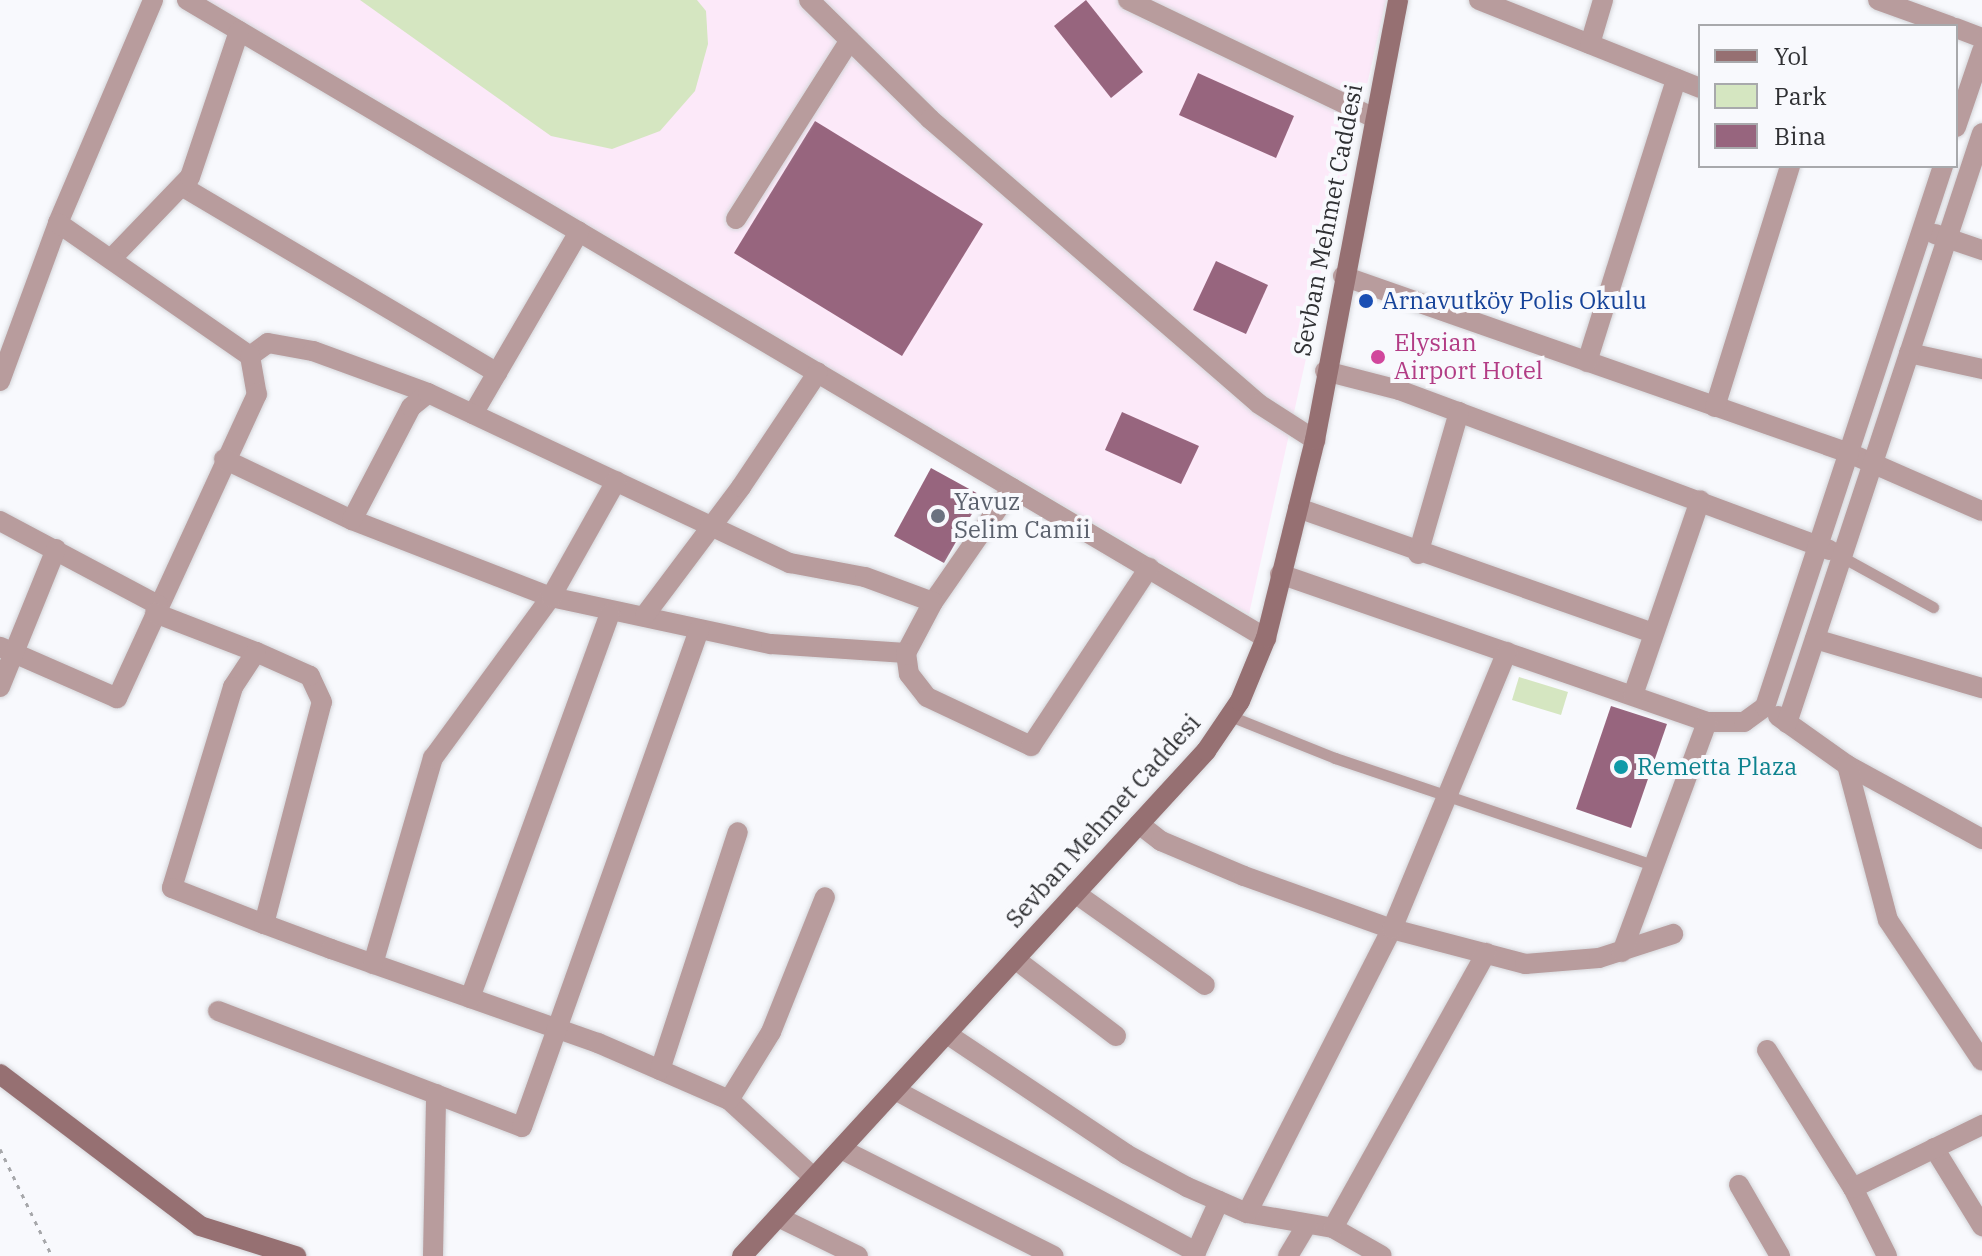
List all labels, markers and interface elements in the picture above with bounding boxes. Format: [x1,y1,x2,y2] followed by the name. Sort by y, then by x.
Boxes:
[1698,24,1958,168] legend
[1774,40,1808,72] text: Yol
[1774,80,1826,112] text: Park
[1287,81,1369,359] street label: Sevban Mehmet Caddesi
[1774,120,1826,152] text: Bina
[1382,287,1647,315] place label: Arnavutköy Polis Okulu
[1357,292,1375,310] marker: Arnavutköy Polis Okulu
[1394,329,1543,385] place label: Elysian Airport Hotel
[1369,348,1387,366] marker: Elysian Airport Hotel
[954,488,1091,544] place label: Yavuz Selim Camii
[929,507,947,525] marker: Yavuz Selim Camii
[1000,709,1206,933] street label: Sevban Mehmet Caddesi
[1637,753,1797,781] place label: Remetta Plaza
[1612,758,1630,776] marker: Remetta Plaza

